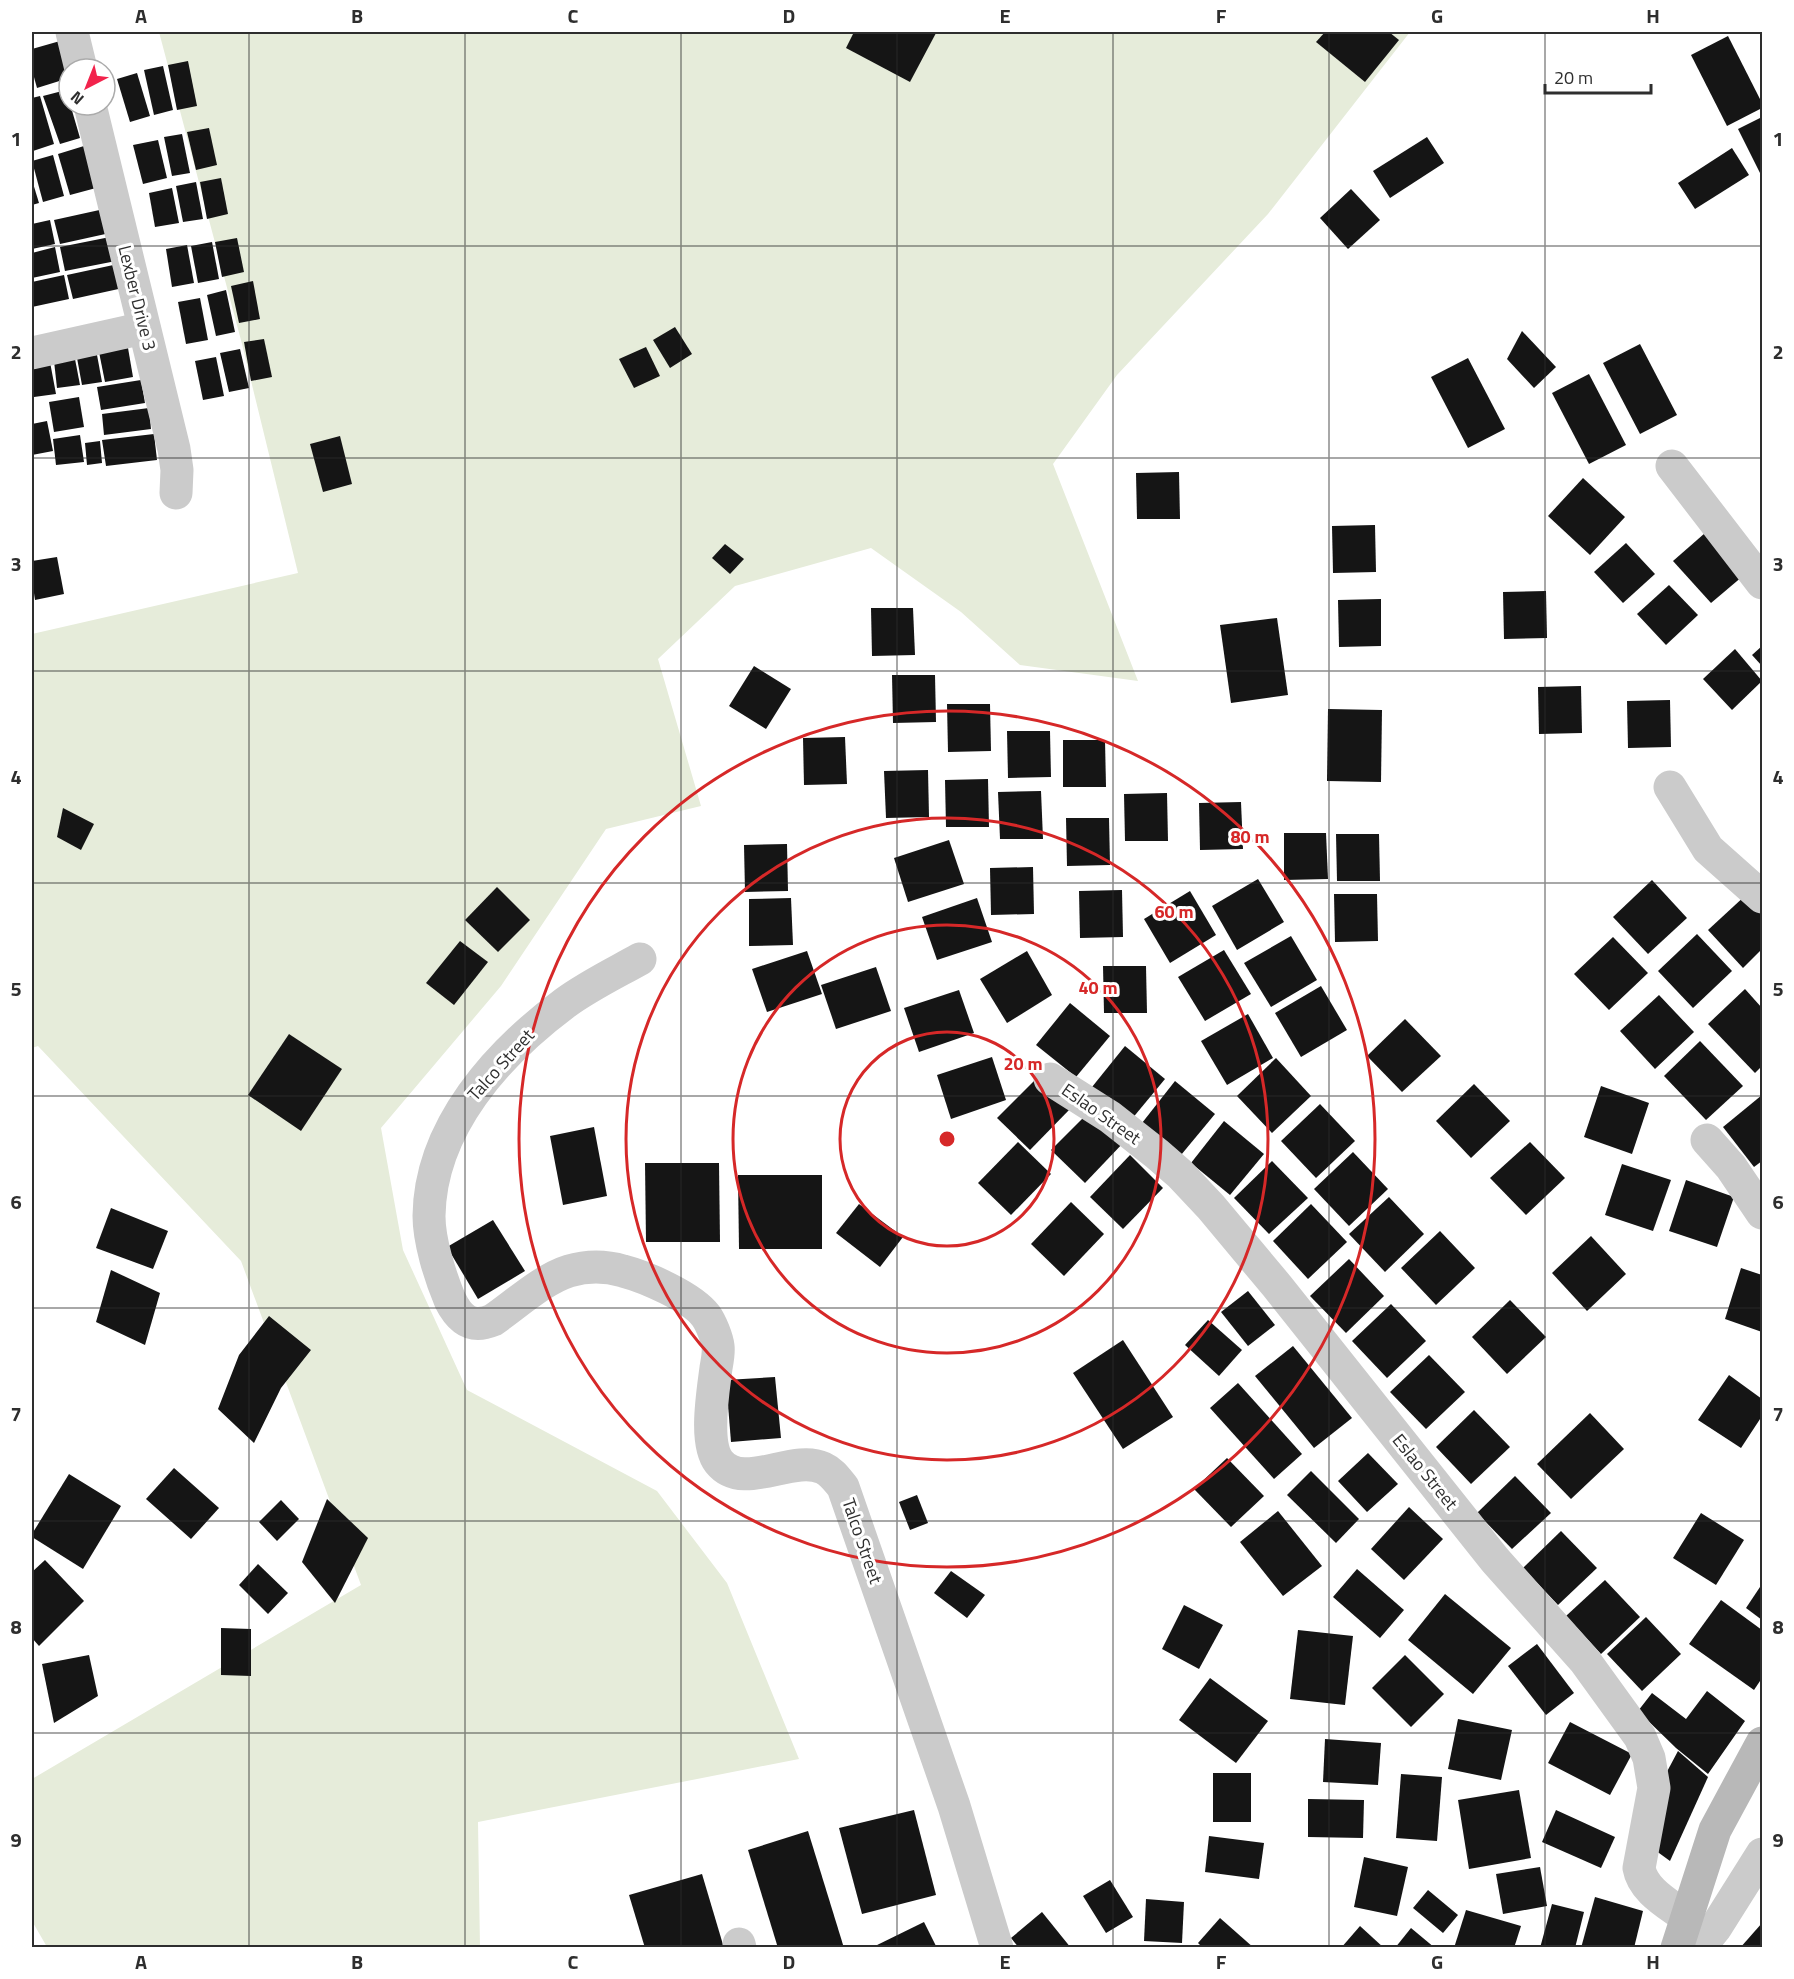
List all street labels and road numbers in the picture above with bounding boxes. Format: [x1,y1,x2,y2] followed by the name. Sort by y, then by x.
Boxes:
[111,242,164,353] street label: Lexber Drive 3
[461,1022,541,1107] street label: Talco Street
[1056,1076,1147,1151] street label: Eslao Street
[1386,1428,1465,1516] street label: Eslao Street
[835,1495,890,1588] street label: Talco Street

